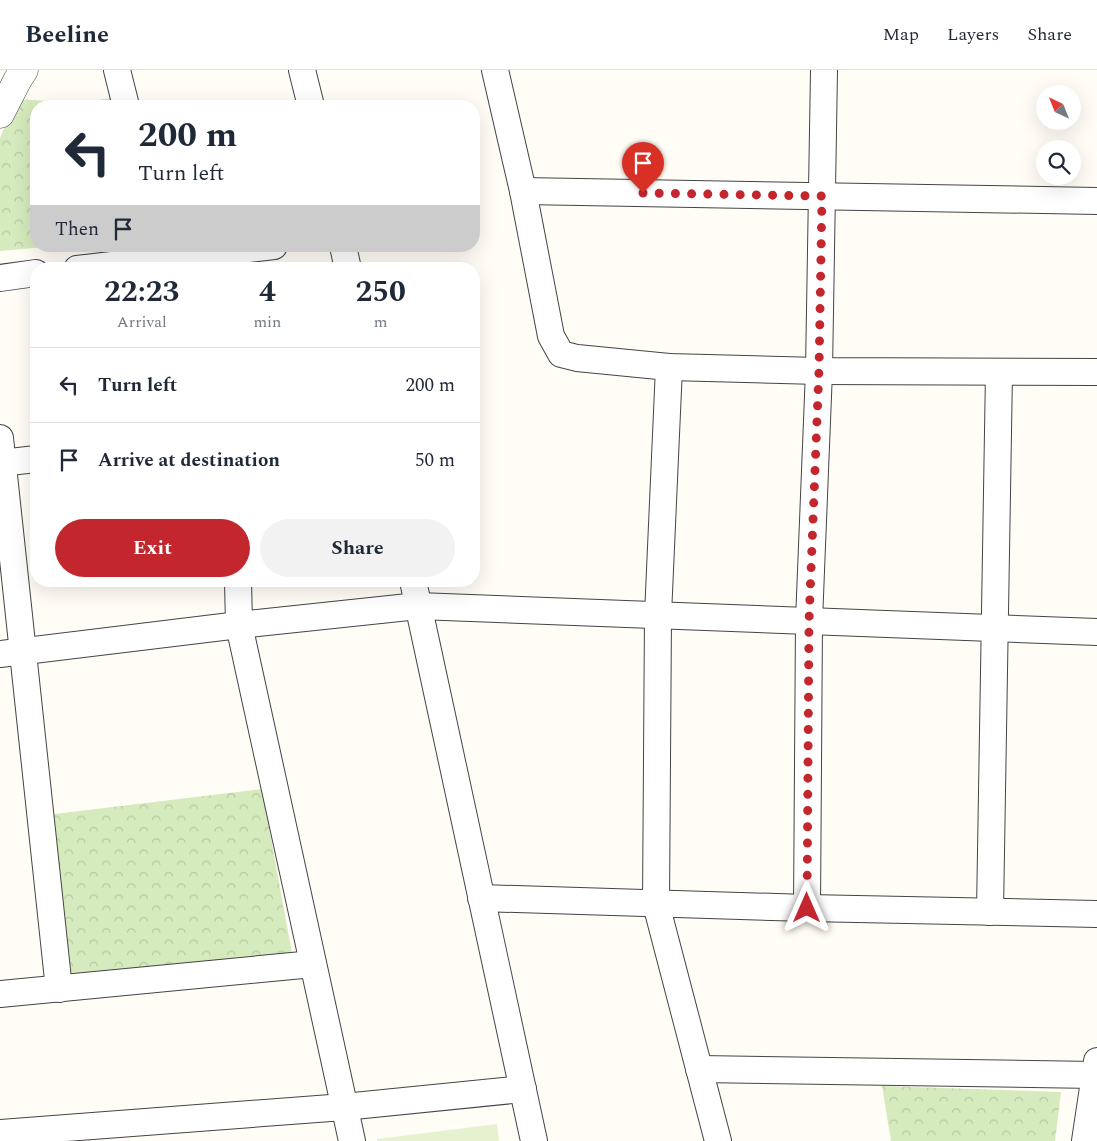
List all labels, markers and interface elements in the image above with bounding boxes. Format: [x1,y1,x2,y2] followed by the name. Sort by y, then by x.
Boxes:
[25,17,109,53] text: Beeline
[883,21,919,48] text: Map
[947,21,999,48] text: Layers
[1027,21,1072,48] text: Share
[1036,85,1081,130] north arrow
[1036,85,1081,185] map controls
[138,109,237,162] text: 200 m
[55,120,120,185] icon: left
[1036,140,1081,185] button: search
[622,142,664,193] pin
[629,149,657,177] icon: arrive
[138,157,224,190] text: Turn left
[55,215,99,244] text: Then
[109,215,137,243] icon: arrive
[104,269,179,315] text: 22:23
[259,269,276,315] text: 4
[355,269,406,315] text: 250
[117,310,167,334] text: Arrival
[253,310,281,334] text: min
[374,310,388,334] text: m
[55,371,83,399] icon: left
[98,371,177,400] text: Turn left
[405,371,455,400] text: 200 m
[55,446,83,474] icon: arrive
[98,446,280,475] text: Arrive at destination
[415,446,455,475] text: 50 m
[55,519,250,577] button: Exit
[260,519,455,577] button: Share
[780,881,832,933] position arrow

